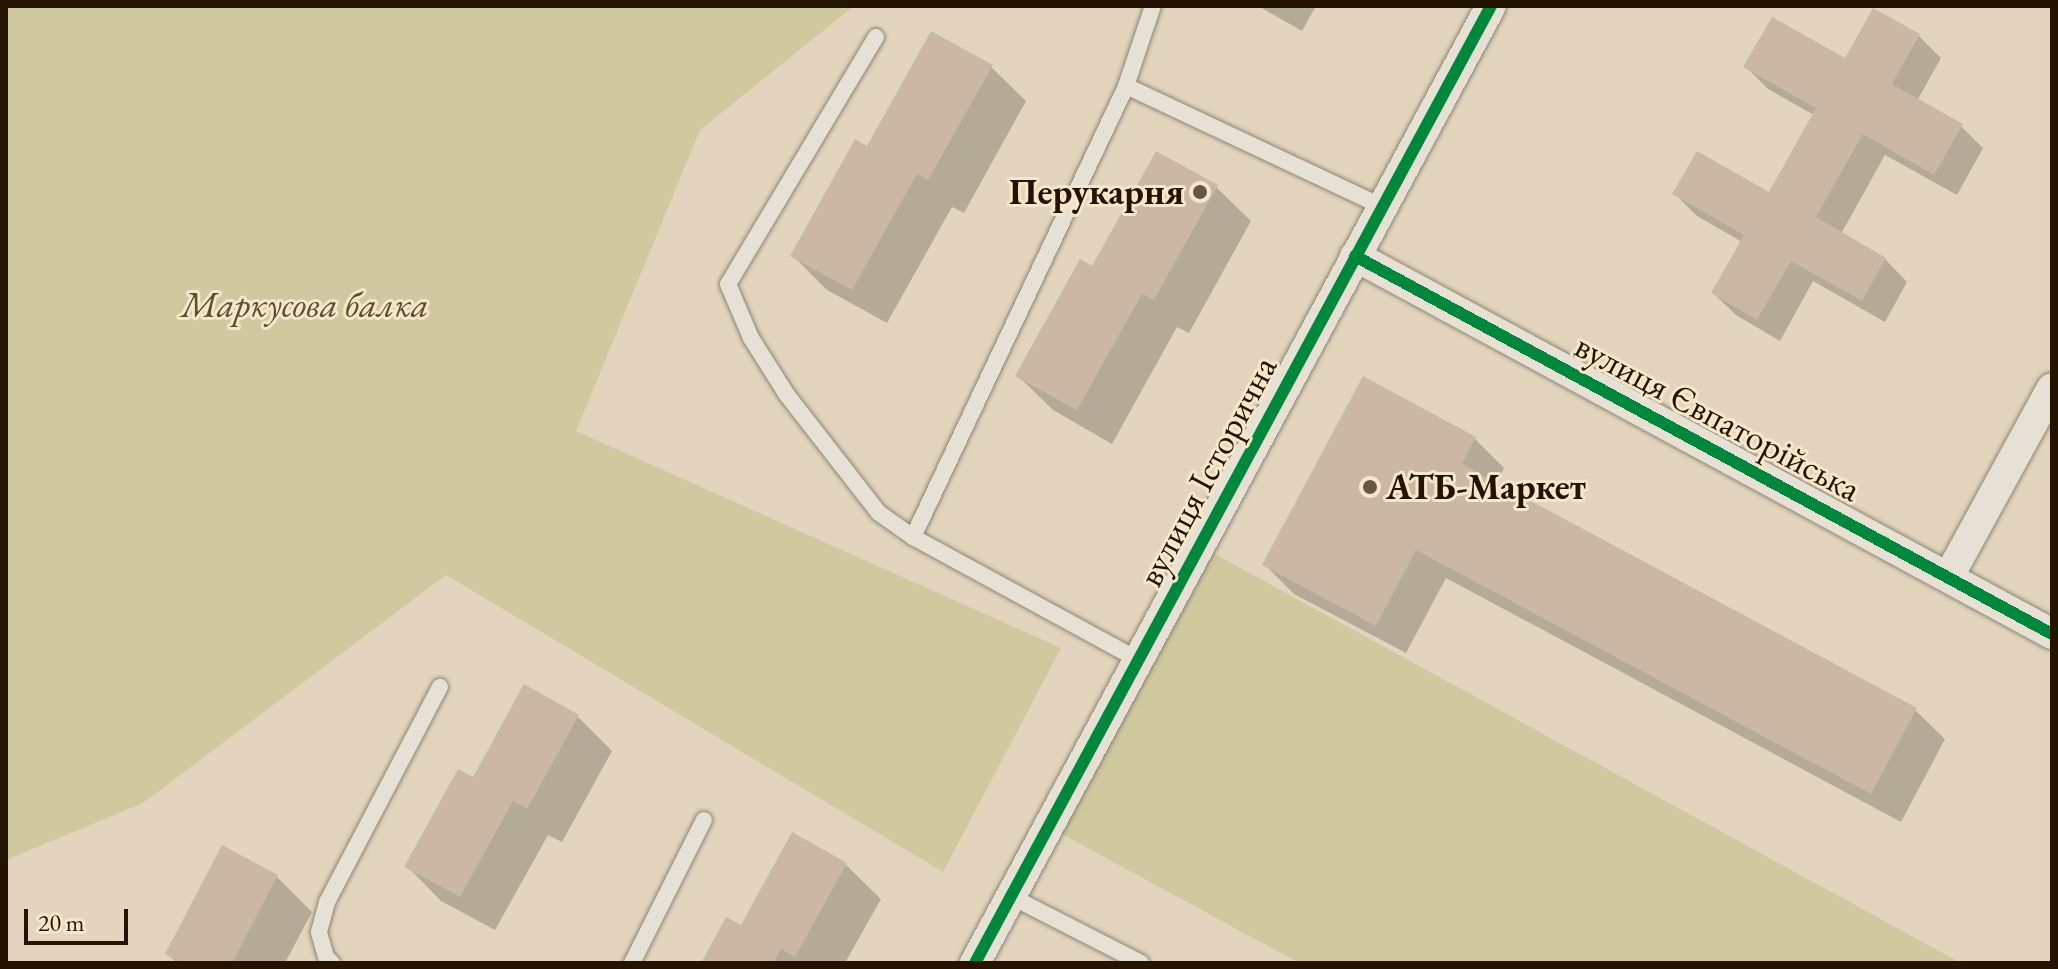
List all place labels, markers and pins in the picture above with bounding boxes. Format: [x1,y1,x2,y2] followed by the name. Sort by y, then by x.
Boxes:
[1009,170,1184,214] place label: Перукарня
[1191,183,1209,201] marker: Перукарня
[1386,465,1586,509] place label: АТБ-Маркет
[1361,478,1379,496] marker: АТБ-Маркет

